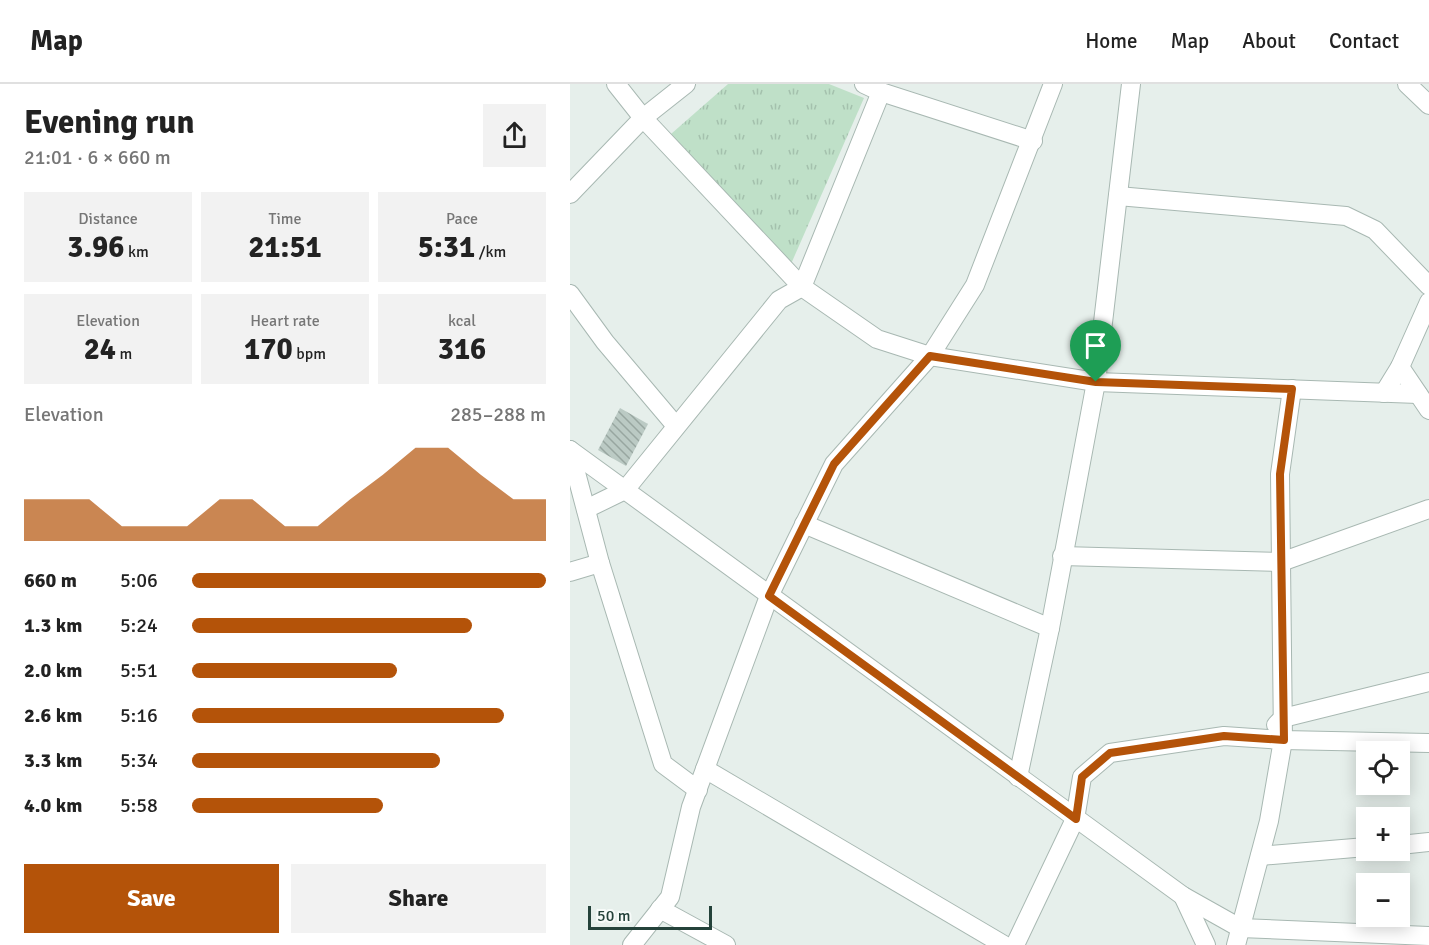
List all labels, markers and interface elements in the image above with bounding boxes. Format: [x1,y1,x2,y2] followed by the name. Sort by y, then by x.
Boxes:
[30,24,83,58] text: Map
[1085,28,1138,54] text: Home
[1171,28,1209,54] text: Map
[1242,28,1296,54] text: About
[1329,28,1399,54] text: Contact
[24,102,194,143] text: Evening run
[483,104,546,167] button: share
[24,145,171,170] text: 21:01 · 6 × 660 m
[78,209,138,229] text: Distance
[269,209,301,229] text: Time
[446,209,478,229] text: Pace
[67,229,124,266] text: 3.96
[248,229,322,266] text: 21:51
[418,229,475,266] text: 5:31
[124,242,149,262] text: km
[475,242,506,262] text: /km
[76,311,140,331] text: Elevation
[250,311,320,331] text: Heart rate
[448,311,476,331] text: kcal
[1070,320,1121,382] pin
[1079,329,1112,362] icon: arrive
[84,331,116,368] text: 24
[244,331,293,368] text: 170
[438,331,486,368] text: 316
[116,344,132,364] text: m
[293,344,326,364] text: bpm
[24,402,104,427] text: Elevation
[450,402,546,427] text: 285–288 m
[24,568,77,593] text: 660 m
[120,568,158,593] text: 5:06
[24,613,82,638] text: 1.3 km
[120,613,158,638] text: 5:24
[24,658,82,683] text: 2.0 km
[120,658,158,683] text: 5:51
[24,703,82,728] text: 2.6 km
[120,703,158,728] text: 5:16
[1356,741,1410,927] map controls
[1356,741,1410,795] button: locate
[24,748,82,773] text: 3.3 km
[120,748,158,773] text: 5:34
[24,793,82,818] text: 4.0 km
[120,793,158,818] text: 5:58
[1356,807,1410,861] button: +
[24,864,279,933] button: Save
[291,864,546,933] button: Share
[1356,873,1410,927] button: −
[588,903,712,930] scale bar
[597,906,631,926] text: 50 m

